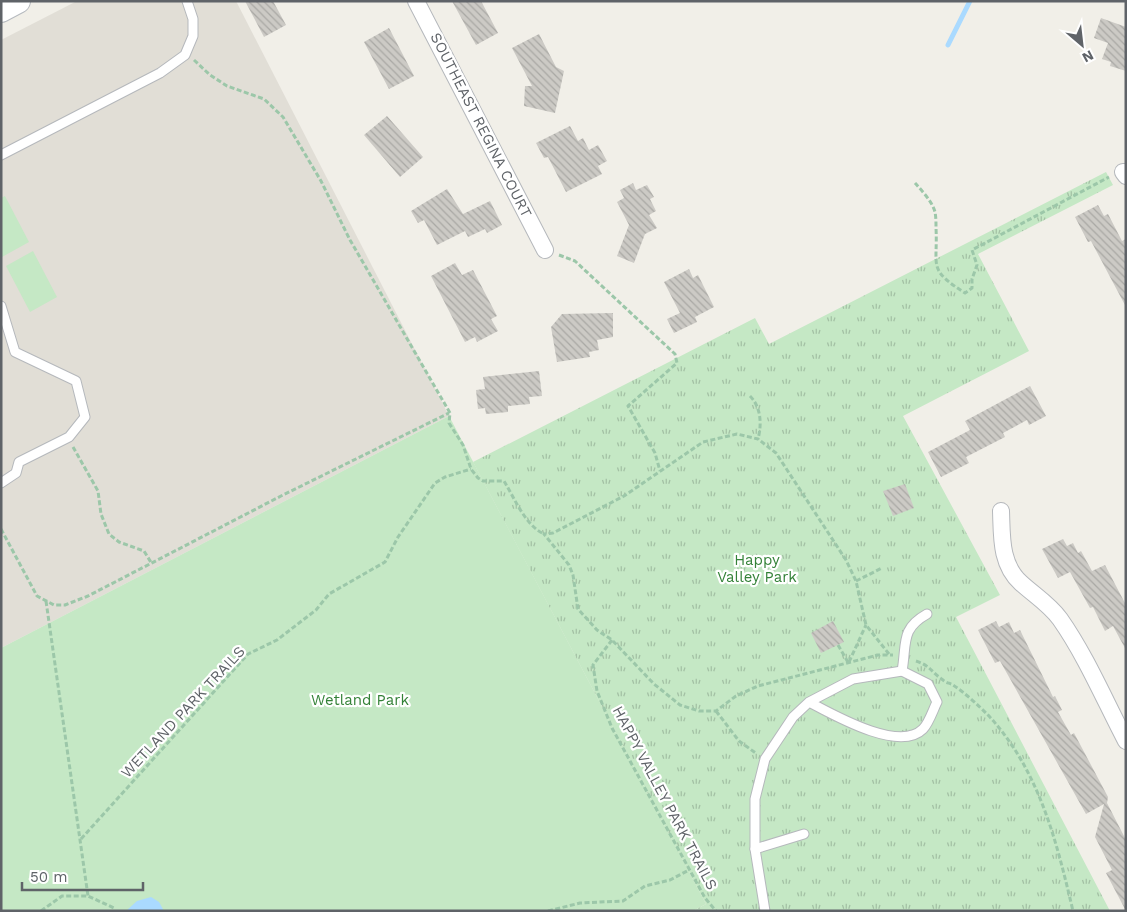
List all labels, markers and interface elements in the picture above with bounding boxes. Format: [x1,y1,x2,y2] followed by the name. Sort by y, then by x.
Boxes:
[1057,20,1107,70] north arrow
[427,30,535,220] street label: SOUTHEAST REGINA COURT
[1080,47,1096,66] text: N
[717,551,797,586] park label: Happy Valley Park
[117,642,249,782] street label: WETLAND PARK TRAILS
[311,691,409,709] park label: Wetland Park
[609,703,721,893] street label: HAPPY VALLEY PARK TRAILS
[22,860,144,892] scale bar
[30,868,67,886] text: 50 m

